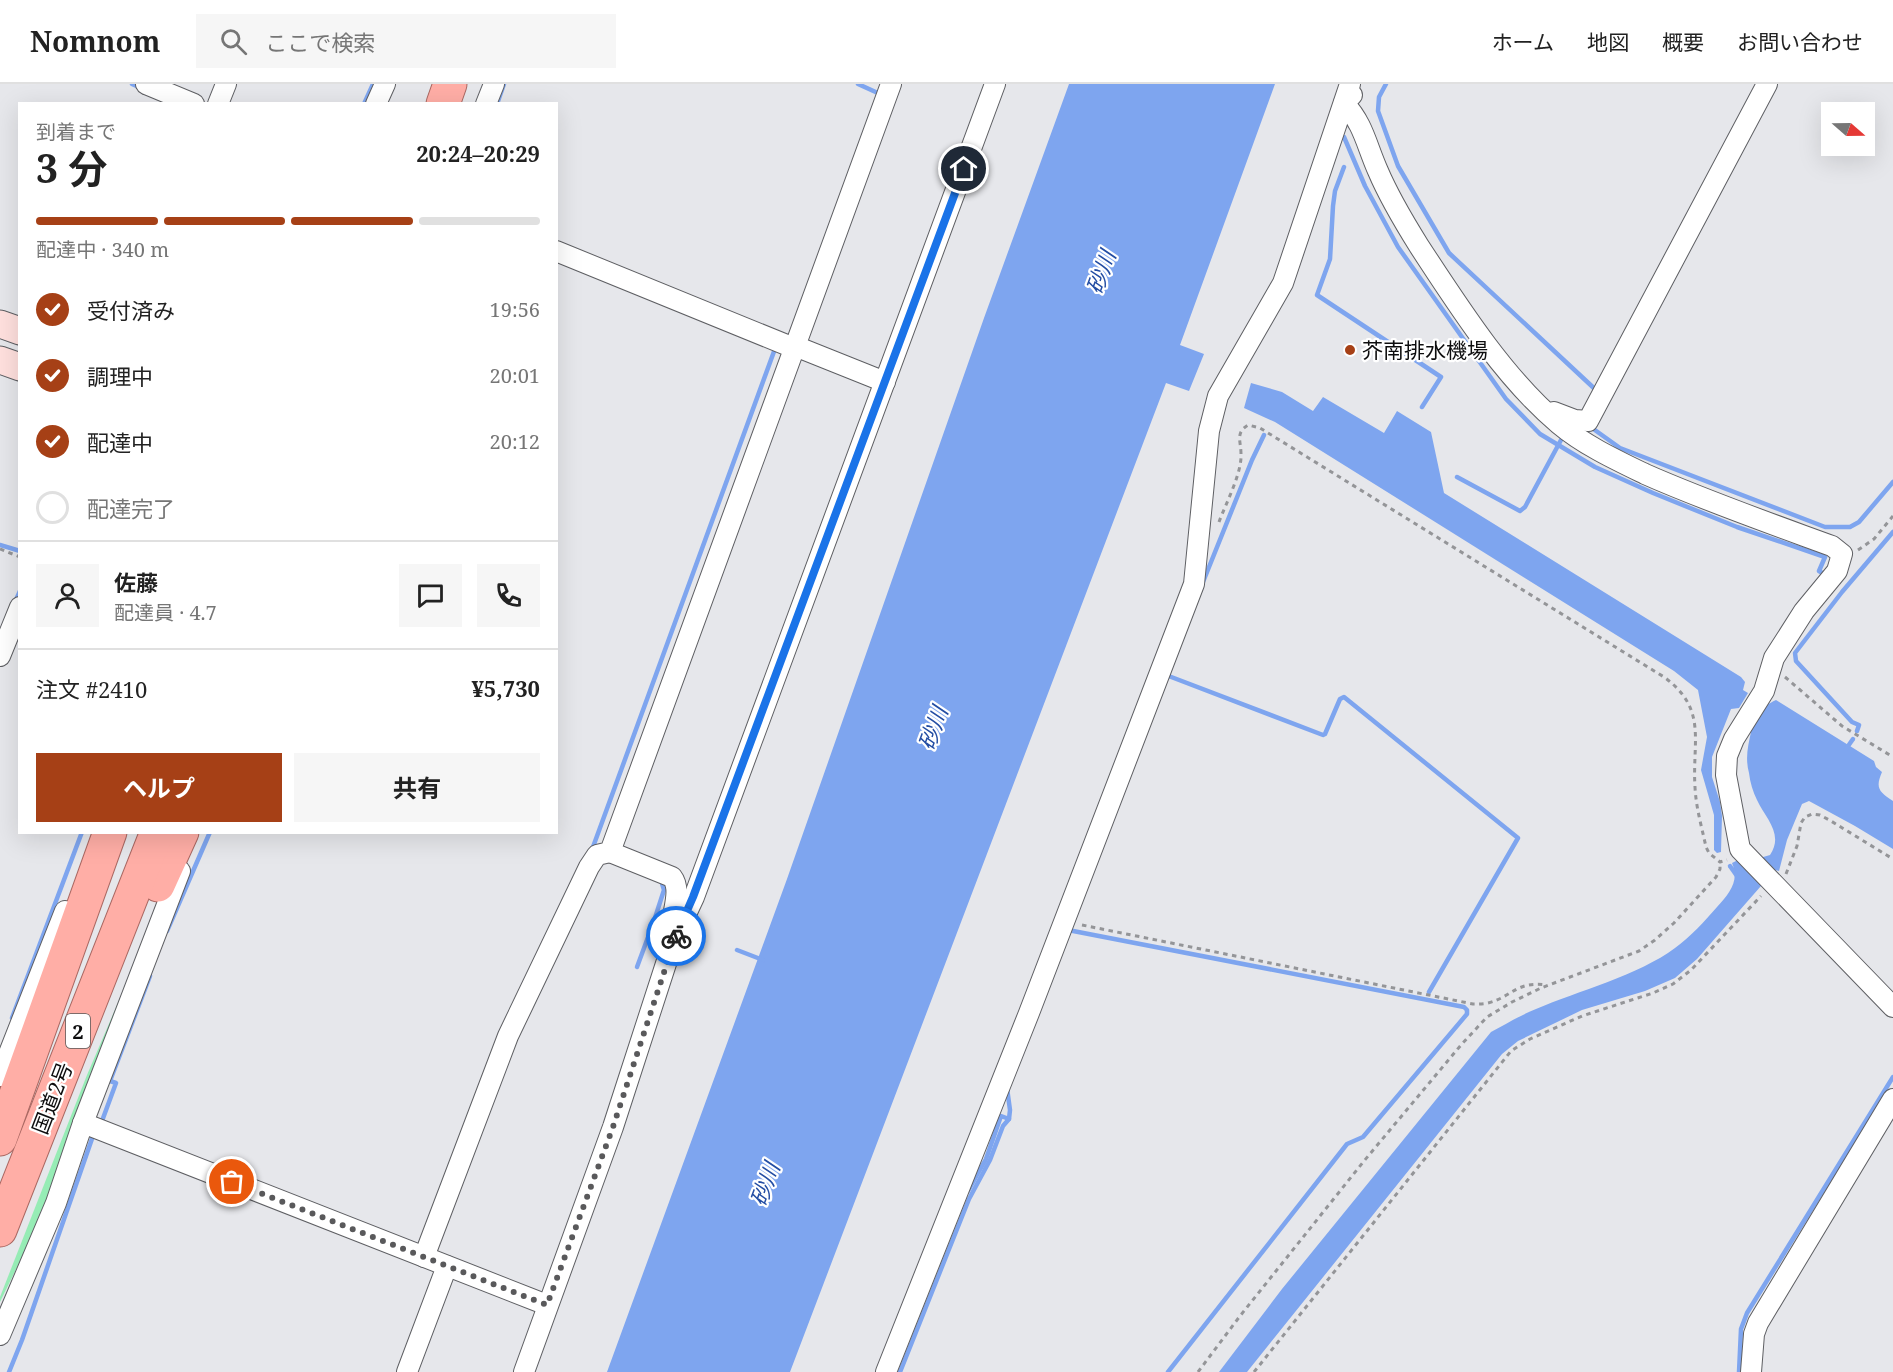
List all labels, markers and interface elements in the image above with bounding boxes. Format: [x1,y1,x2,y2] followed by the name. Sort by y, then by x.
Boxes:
[196,14,616,68] search box
[30,22,160,60] text: Nomnom
[217,25,250,58] icon: search
[265,27,375,57] text: ここで検索
[1492,28,1554,56] text: ホーム
[1587,28,1629,56] text: 地図
[1662,28,1704,56] text: 概要
[1737,28,1863,56] text: お問い合わせ
[1821,102,1875,156] north arrow
[1821,102,1875,156] map controls
[36,118,116,145] text: 到着まで
[416,138,540,168] text: 20:24–20:29
[36,141,107,194] text: 3 分
[938,143,989,194] pin
[947,152,980,185] icon: home
[36,236,169,263] text: 配達中 · 340 m
[1078,244,1122,298] water label: 砂川
[36,293,69,326] icon: check
[87,295,175,325] text: 受付済み
[490,296,540,323] text: 19:56
[1362,336,1488,364] place label: 芥南排水機場
[1343,343,1357,357] marker: 芥南排水機場
[36,359,69,392] icon: check
[87,361,153,391] text: 調理中
[490,362,540,389] text: 20:01
[36,425,69,458] icon: check
[87,427,153,457] text: 配達中
[490,428,540,455] text: 20:12
[87,493,175,523] text: 配達完了
[36,564,99,627] button: person
[399,564,462,627] button: chat
[477,564,540,627] button: phone
[114,567,158,597] text: 佐藤
[114,599,217,626] text: 配達員 · 4.7
[471,673,540,703] text: ¥5,730
[36,674,147,704] text: 注文 #2410
[910,700,954,754] water label: 砂川
[36,753,282,822] button: ヘルプ
[294,753,540,822] button: 共有
[646,906,706,966] courier
[660,920,693,953] icon: bike
[66,1014,90,1048] road number: 2
[26,1058,78,1138] street label: 国道2号
[206,1156,257,1207] pin
[742,1156,786,1210] water label: 砂川
[215,1165,248,1198] icon: bag

